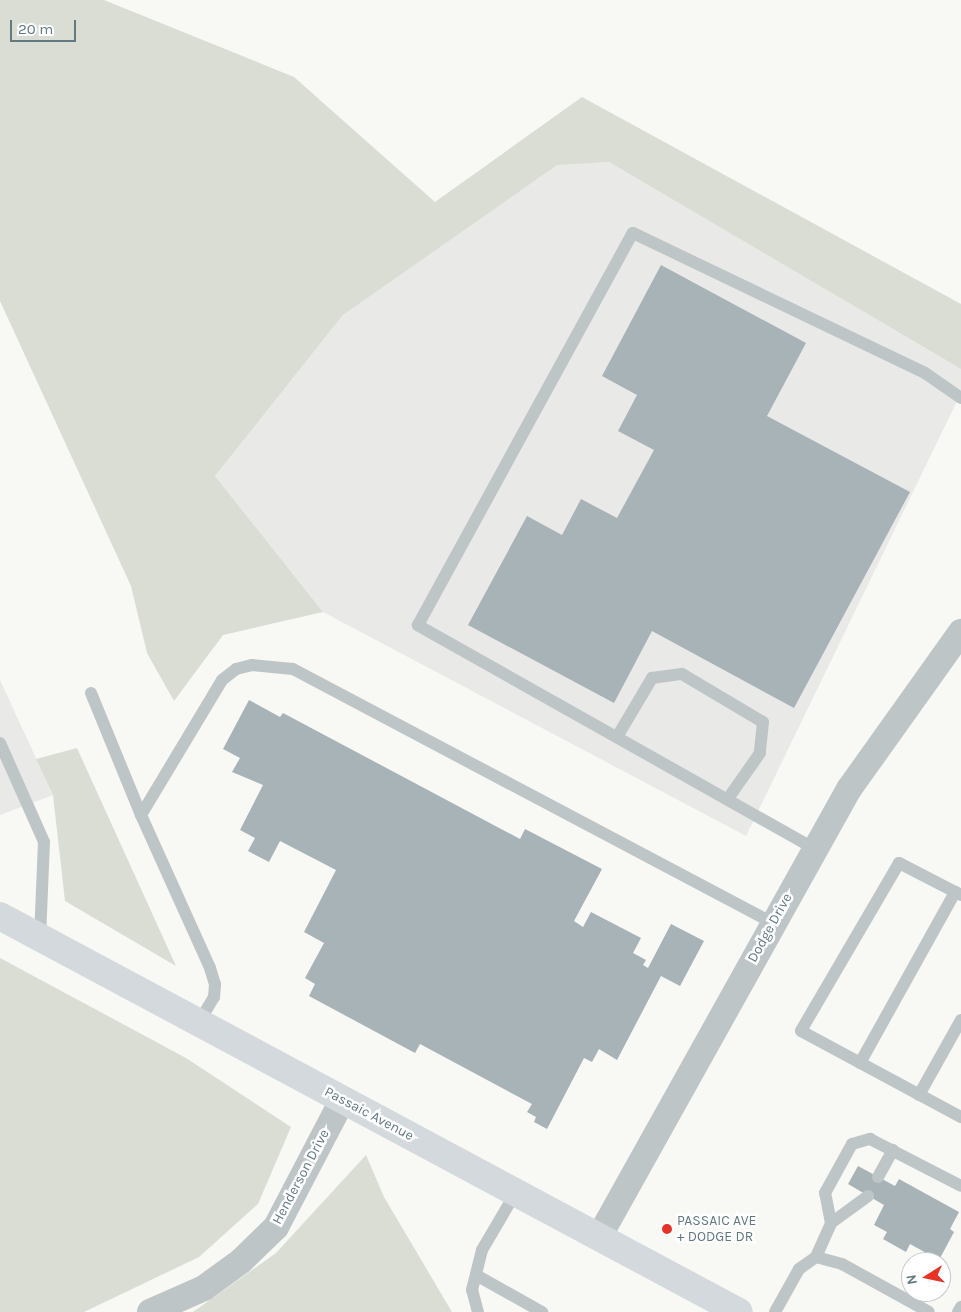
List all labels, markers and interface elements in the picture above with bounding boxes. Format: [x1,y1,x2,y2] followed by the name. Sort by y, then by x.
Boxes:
[12,10,79,42] scale bar
[18,20,53,38] text: 20 m
[744,891,796,965] street label: Dodge Drive
[321,1083,417,1145] street label: Passaic Avenue
[269,1127,333,1227] street label: Henderson Drive
[677,1213,756,1246] place label: PASSAIC AVE + DODGE DR
[661,1223,673,1235] marker: PASSAIC AVE + DODGE DR
[901,1252,951,1302] north arrow
[902,1273,921,1286] text: N

